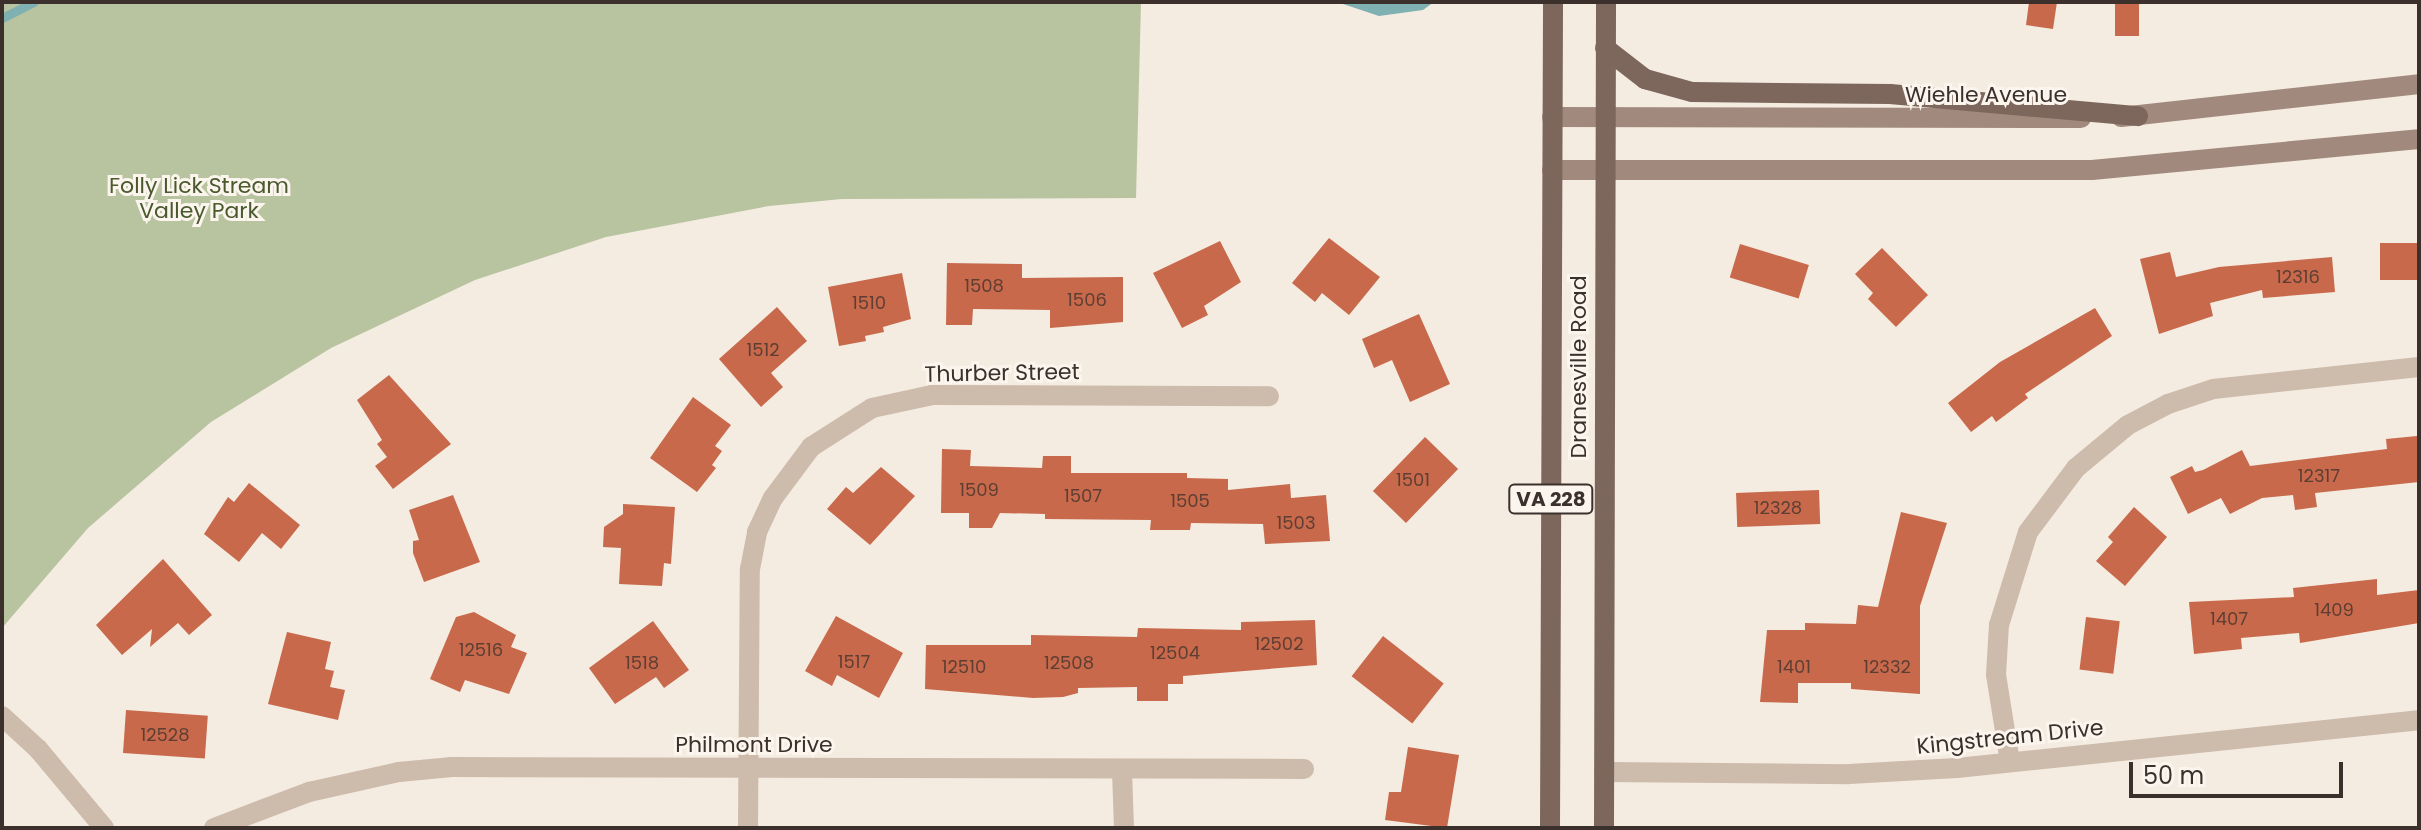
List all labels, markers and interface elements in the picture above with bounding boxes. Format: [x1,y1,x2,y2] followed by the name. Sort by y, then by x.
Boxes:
[1905,82,2067,108] street label: Wiehle Avenue
[109,172,289,224] park label: Folly Lick Stream Valley Park
[2276,266,2320,288] house number: 12316
[964,275,1004,297] house number: 1508
[1566,275,1592,459] street label: Dranesville Road
[1067,289,1107,311] house number: 1506
[852,292,886,314] house number: 1510
[746,339,780,361] house number: 1512
[924,358,1080,388] street label: Thurber Street
[2298,465,2340,487] house number: 12317
[1396,469,1430,491] house number: 1501
[959,479,999,501] house number: 1509
[1507,483,1595,515] road number: VA 228
[1064,485,1102,507] house number: 1507
[1170,490,1210,512] house number: 1505
[1754,497,1802,519] house number: 12328
[1277,512,1315,534] house number: 1503
[2314,599,2354,621] house number: 1409
[2210,608,2248,630] house number: 1407
[1254,633,1304,655] house number: 12502
[459,639,503,661] house number: 12516
[1150,642,1200,664] house number: 12504
[838,651,870,673] house number: 1517
[625,652,659,674] house number: 1518
[1044,652,1094,674] house number: 12508
[942,656,986,678] house number: 12510
[1777,656,1811,678] house number: 1401
[1863,656,1911,678] house number: 12332
[1915,714,2105,760] street label: Kingstream Drive
[140,724,190,746] house number: 12528
[675,732,833,758] street label: Philmont Drive
[2133,746,2347,796] scale bar
[2143,759,2204,792] text: 50 m

